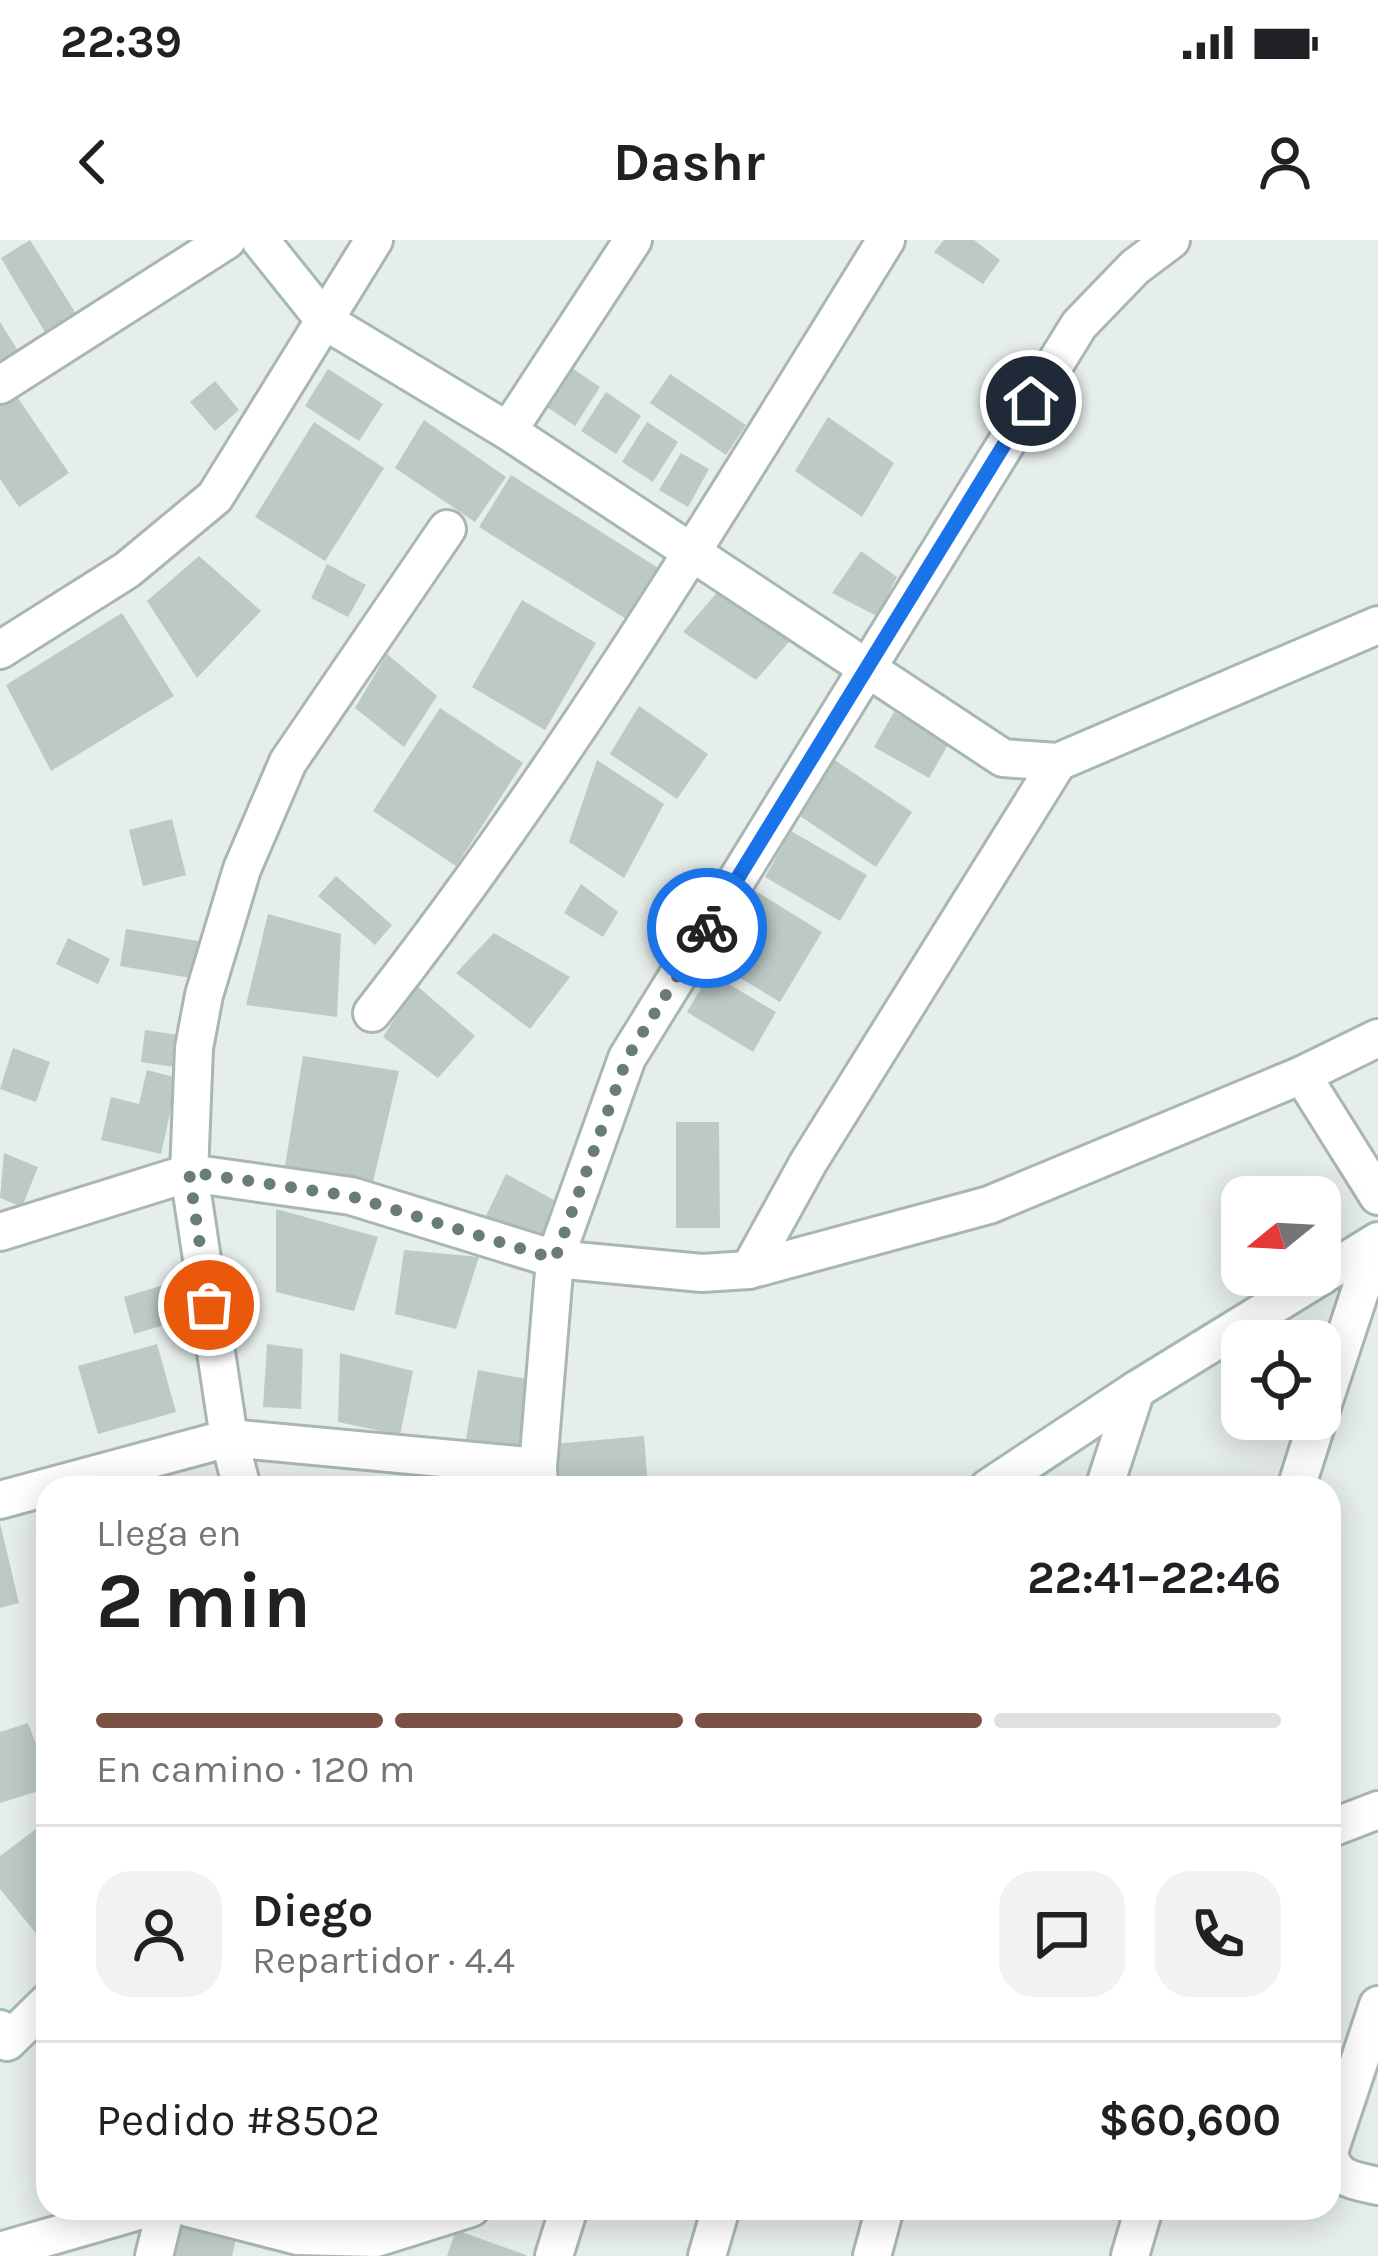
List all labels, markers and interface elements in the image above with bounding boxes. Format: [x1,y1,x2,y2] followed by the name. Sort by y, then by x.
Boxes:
[60,16,182,68] text: 22:39
[60,129,126,195] icon: back
[1252,129,1318,195] icon: person
[613,130,765,194] text: Dashr
[980,350,1082,452] pin
[998,368,1064,434] icon: home
[647,868,767,988] courier
[674,895,740,961] icon: bike
[1221,1176,1341,1296] north arrow
[1221,1176,1341,1440] map controls
[158,1254,260,1356] pin
[176,1272,242,1338] icon: bag
[1221,1320,1341,1440] button: locate
[96,1510,242,1556] text: Llega en
[1027,1552,1281,1604] text: 22:41–22:46
[96,1555,311,1647] text: 2 min
[96,1746,415,1792] text: En camino · 120 m
[96,1871,222,1997] button: person
[999,1871,1125,1997] button: chat
[1155,1871,1281,1997] button: phone
[252,1885,373,1937] text: Diego
[252,1937,515,1983] text: Repartidor · 4.4
[96,2094,380,2146] text: Pedido #8502
[1099,2094,1281,2146] text: $60,600

